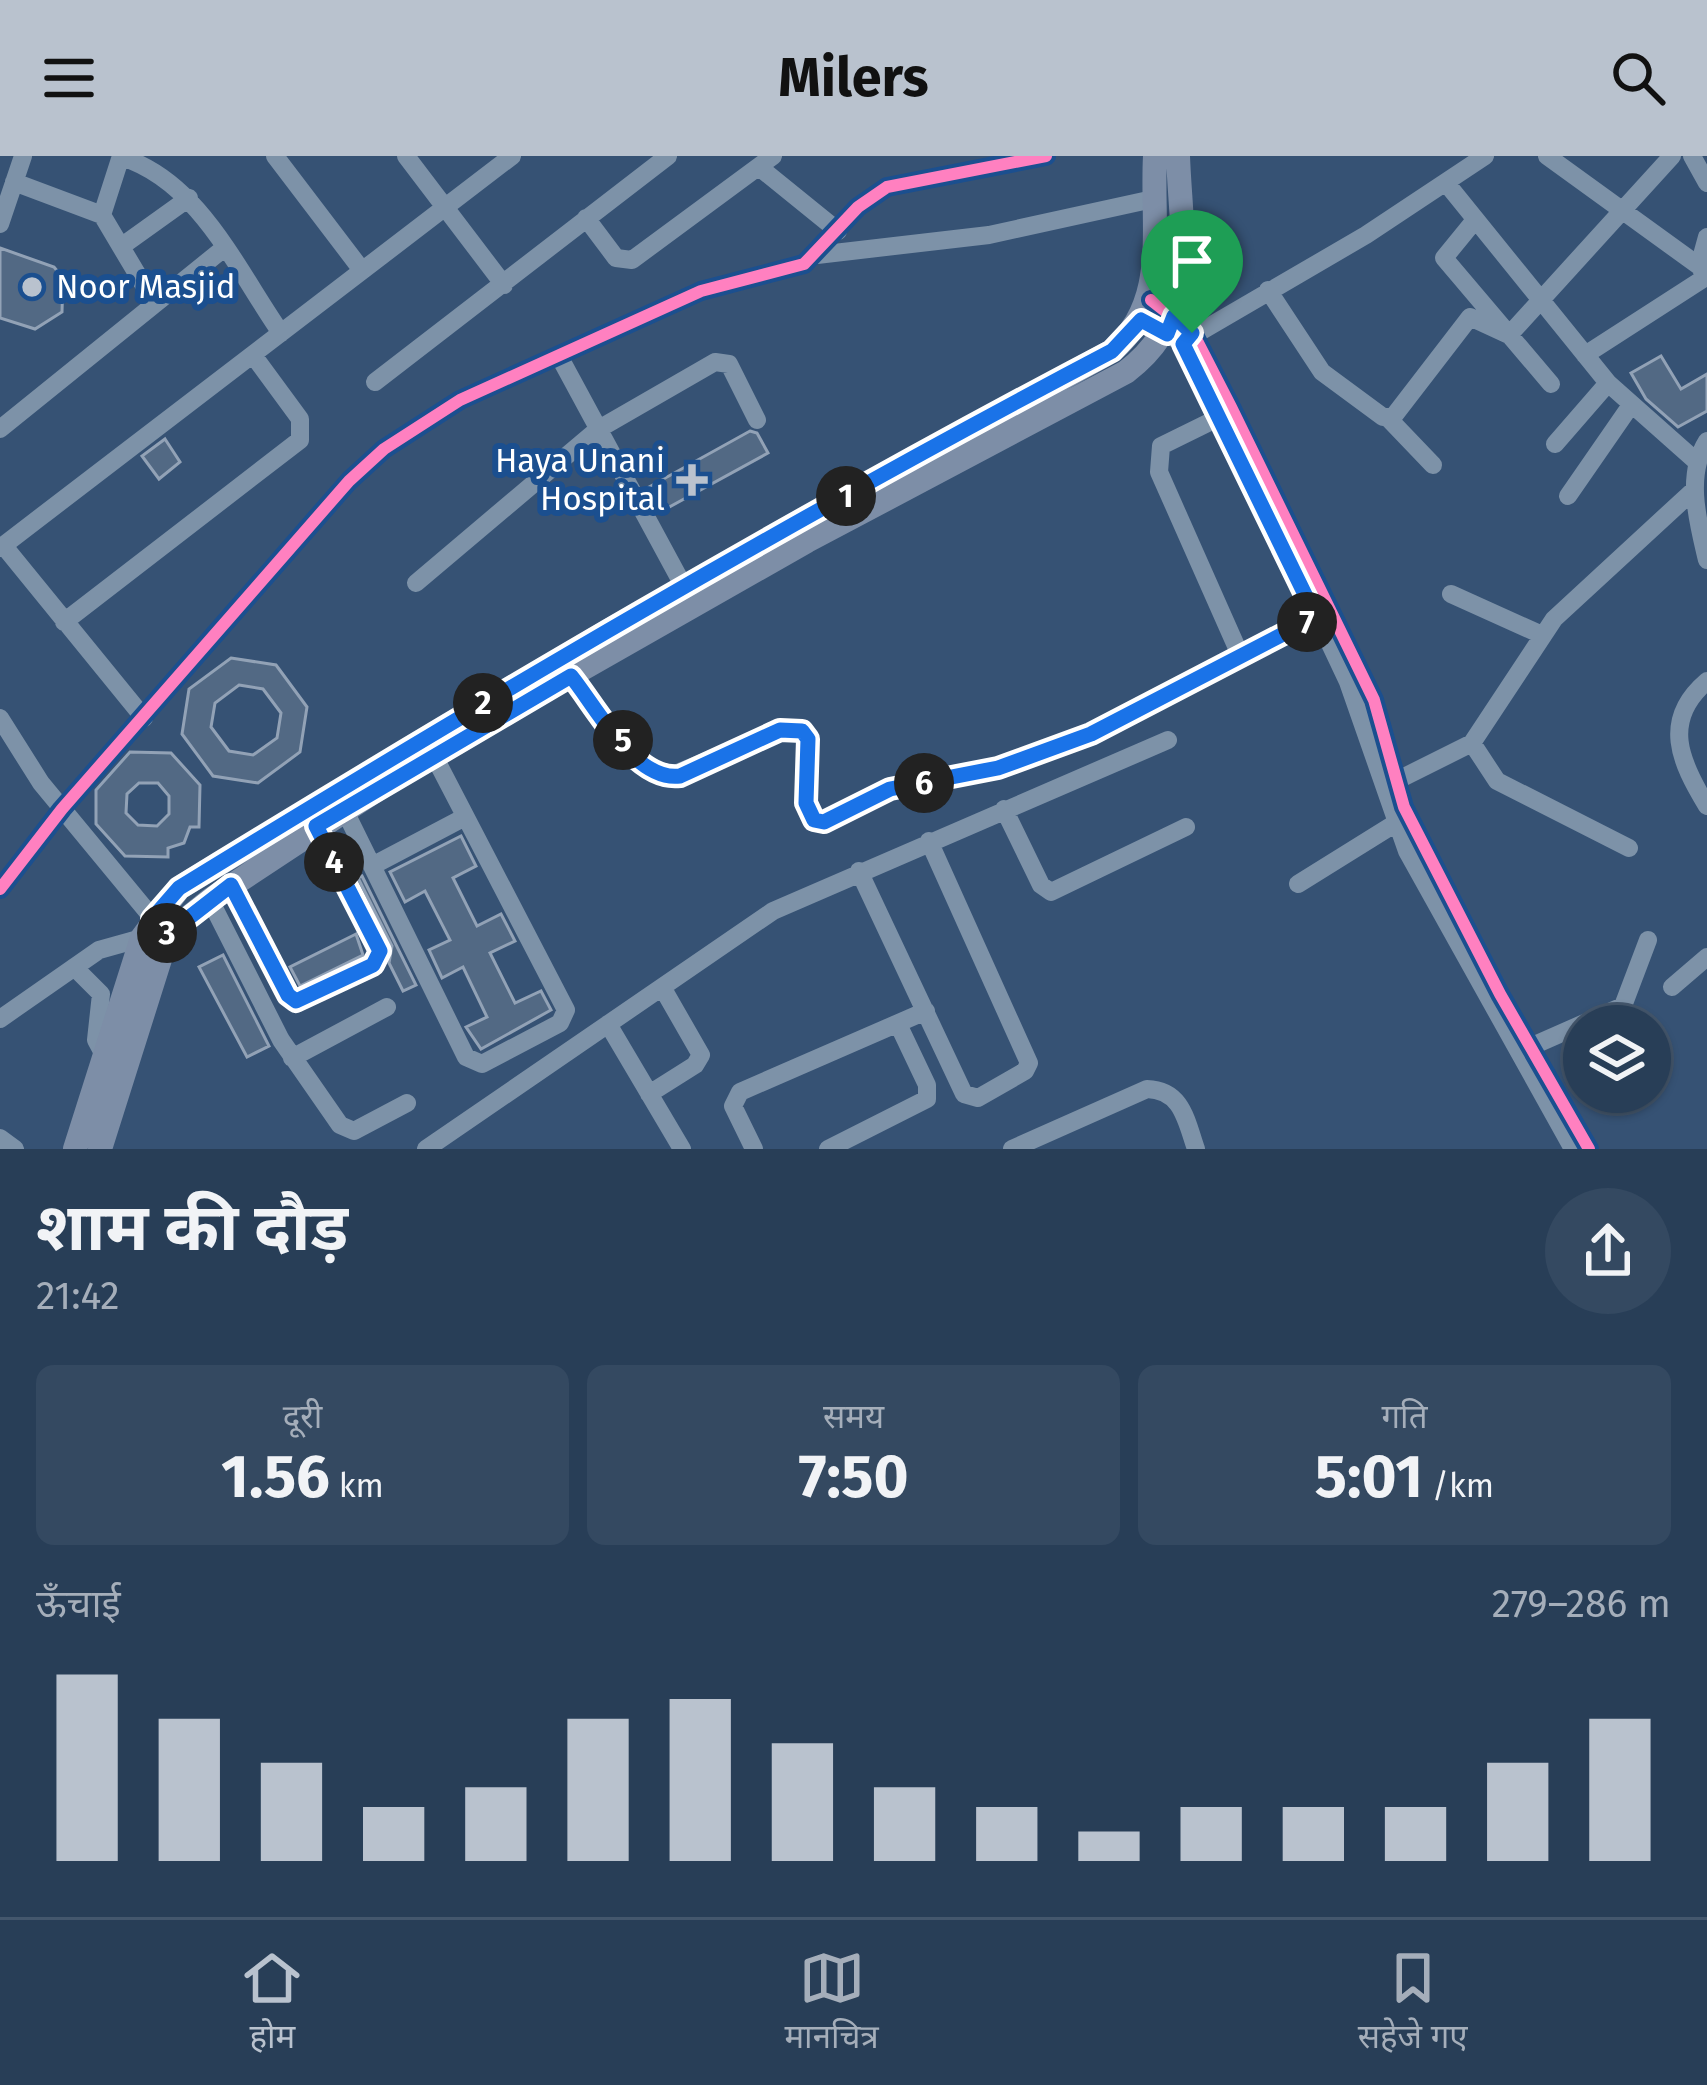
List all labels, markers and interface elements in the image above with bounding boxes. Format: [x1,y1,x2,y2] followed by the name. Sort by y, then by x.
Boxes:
[36,45,102,111] icon: menu
[1605,45,1671,111] icon: search
[778,46,929,110] text: Milers
[1141,210,1243,333] pin
[1159,228,1225,294] icon: arrive
[56,267,236,307] place label: Noor Masjid
[19,274,45,300] marker: Noor Masjid
[495,441,665,519] place label: Haya Unani Hospital
[676,464,708,496] marker: Haya Unani Hospital
[816,466,876,526] pin: 1
[838,476,854,516] text: 1
[1277,592,1337,652] pin: 7
[1299,602,1315,642] text: 7
[453,673,513,733] pin: 2
[474,683,492,723] text: 2
[593,710,653,770] pin: 5
[614,720,632,760] text: 5
[894,753,954,813] pin: 6
[915,763,933,803] text: 6
[304,832,364,892] pin: 4
[325,842,343,882] text: 4
[137,903,197,963] pin: 3
[158,913,176,953] text: 3
[1563,1005,1671,1113] map controls
[1563,1005,1671,1113] button: layers
[36,1188,348,1267] text: शाम की दौड़
[1545,1188,1671,1314] button: share
[36,1273,120,1319] text: 21:42
[283,1397,322,1437] text: दूरी
[823,1397,884,1437] text: समय
[1382,1397,1427,1437] text: गति
[221,1441,330,1513] text: 1.56
[798,1441,909,1513] text: 7:50
[1315,1441,1423,1513] text: 5:01
[330,1466,384,1506] text: km
[1423,1466,1494,1506] text: /km
[36,1581,121,1627] text: ऊँचाई
[1492,1581,1671,1627] text: 279–286 m
[239,1945,305,2061] tab: होम
[784,1945,879,2061] tab: मानचित्र
[1358,1945,1468,2061] tab: सहेजे गए

